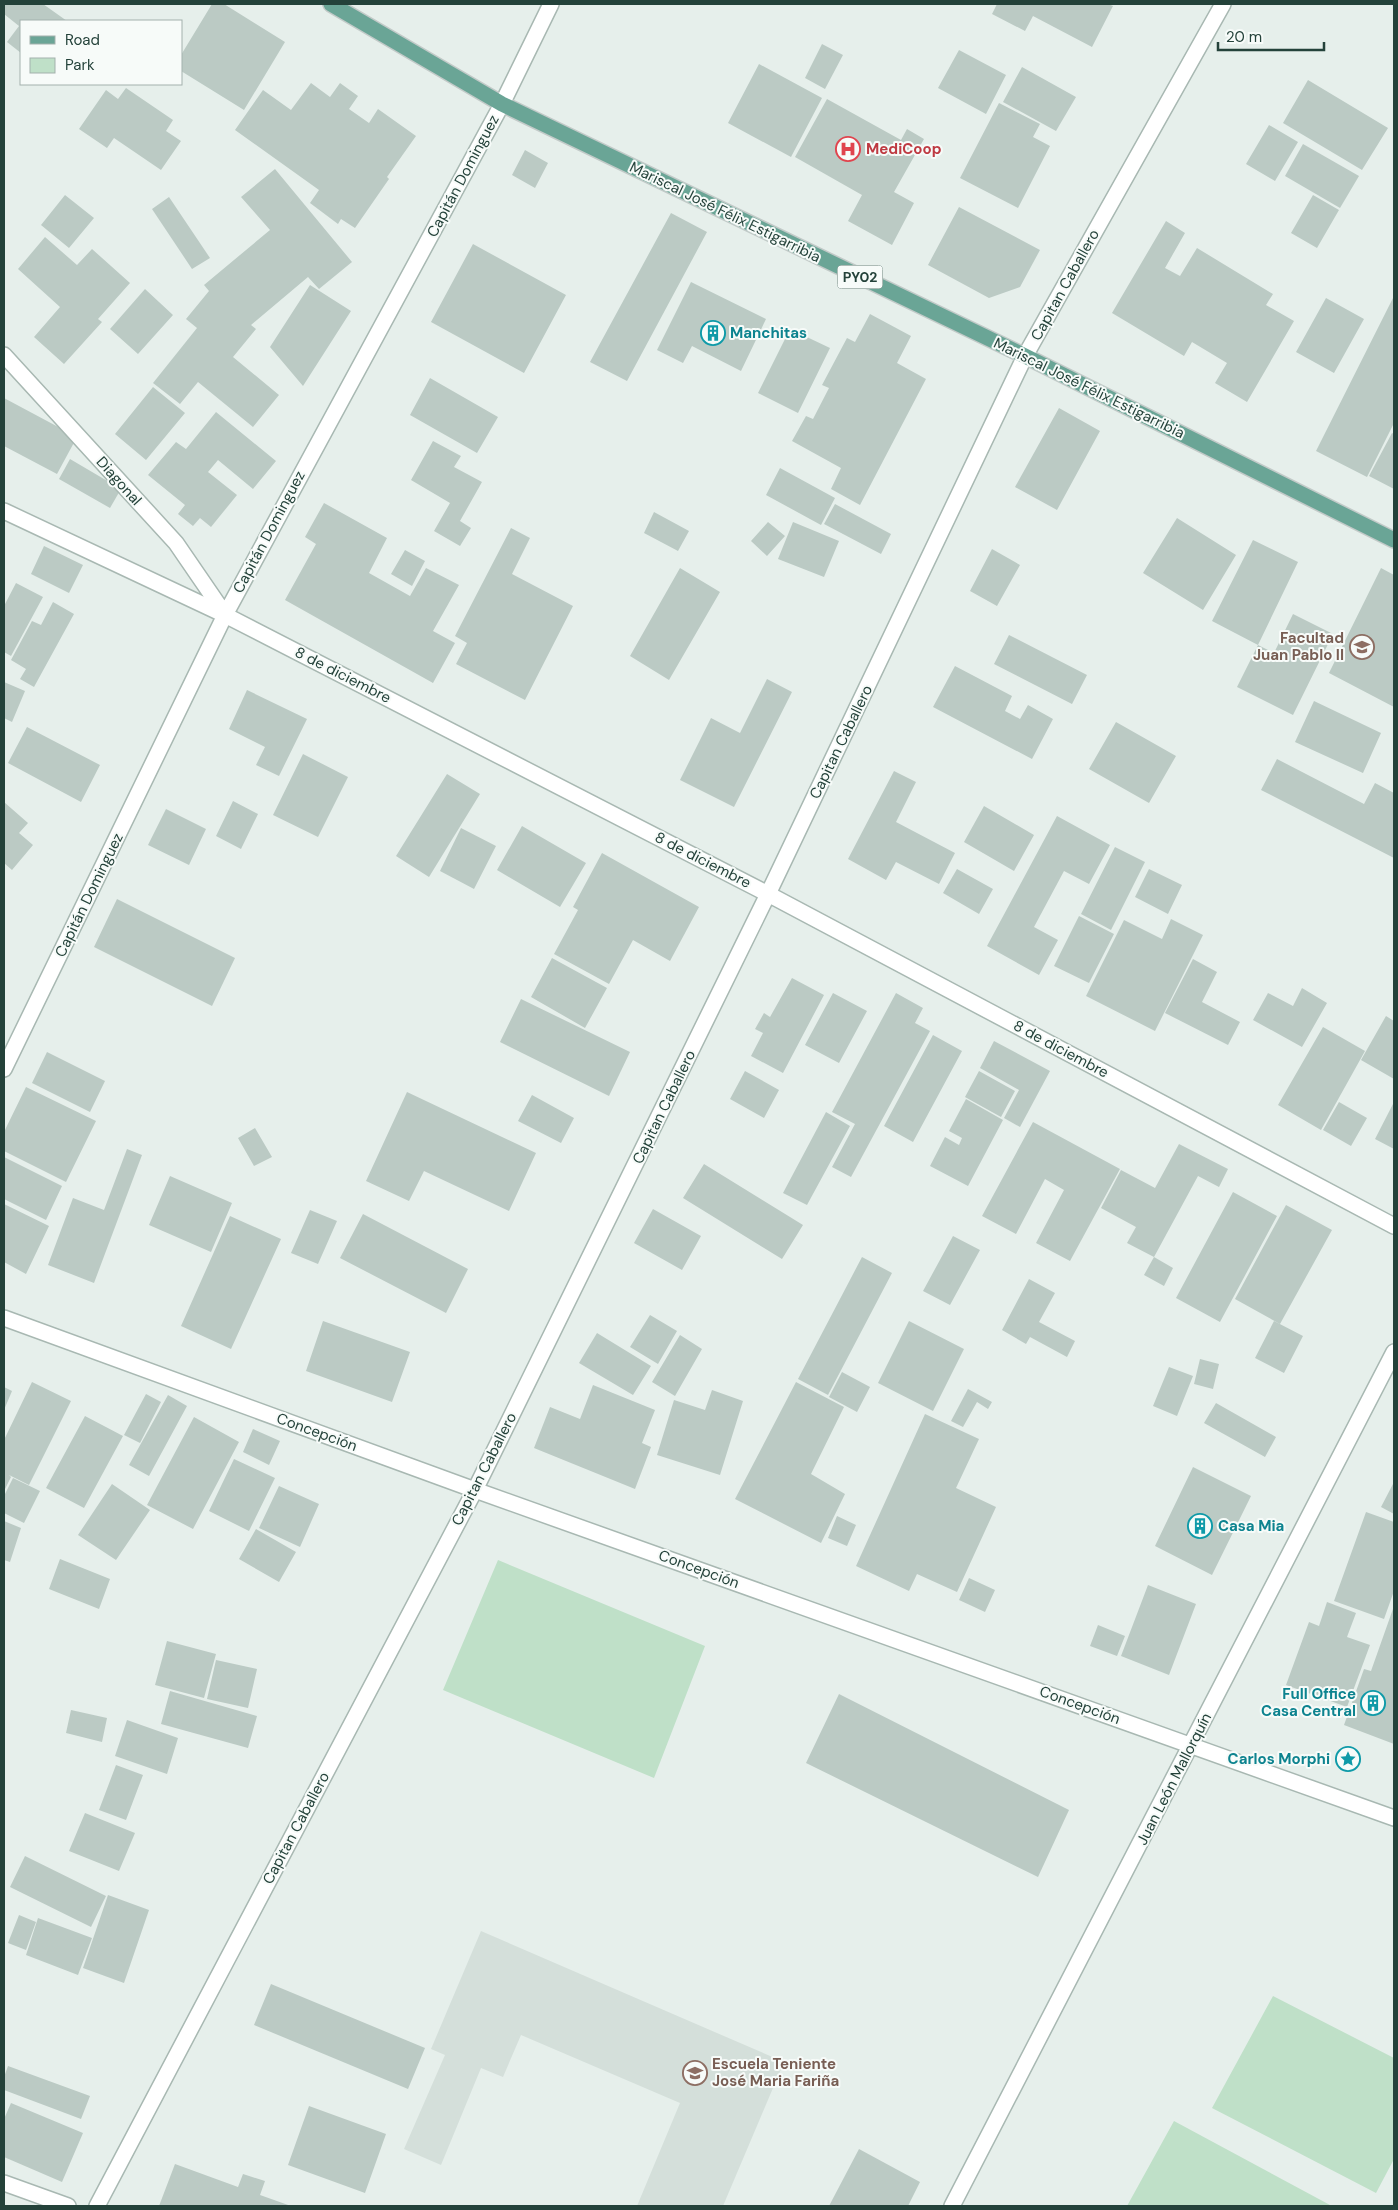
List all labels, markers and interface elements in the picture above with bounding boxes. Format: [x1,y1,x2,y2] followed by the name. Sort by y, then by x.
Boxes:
[20,20,182,85] legend
[1218,20,1324,52] scale bar
[1226,27,1262,47] text: 20 m
[65,30,100,50] text: Road
[65,55,95,75] text: Park
[422,111,504,241] street label: Capitán Dominguez
[835,136,861,162] hospital icon: MediCoop
[866,139,942,159] place label: MediCoop
[626,157,824,267] street label: Mariscal José Félix Estigarribia
[1026,226,1104,344] street label: Capitan Caballero
[838,266,882,288] road number: PY02
[700,320,726,346] building icon: Manchitas
[730,323,807,343] place label: Manchitas
[990,333,1188,443] street label: Mariscal José Félix Estigarribia
[92,452,146,510] street label: Diagonal
[228,467,310,597] street label: Capitán Dominguez
[1253,628,1344,665] place label: Facultad Juan Pablo II
[1349,634,1375,660] school or university icon: Facultad Juan Pablo II
[292,642,394,708] street label: 8 de diciembre
[805,682,877,802] street label: Capitan Caballero
[652,827,754,893] street label: 8 de diciembre
[50,830,128,960] street label: Capitán Dominguez
[1010,1015,1112,1083] street label: 8 de diciembre
[628,1047,700,1167] street label: Capitan Caballero
[274,1408,360,1456] street label: Concepción
[447,1409,521,1529] street label: Capitan Caballero
[1187,1513,1213,1539] building icon: Casa Mia
[1218,1516,1284,1536] place label: Casa Mia
[656,1545,742,1593] street label: Concepción
[1037,1681,1123,1729] street label: Concepción
[1261,1684,1356,1721] place label: Full Office Casa Central
[1360,1690,1386,1716] building icon: Full Office Casa Central
[1132,1709,1216,1849] street label: Juan León Mallorquín
[1335,1746,1361,1772] place icon: Carlos Morphi
[1228,1749,1330,1769] place label: Carlos Morphi
[258,1768,334,1888] street label: Capitan Caballero
[712,2054,839,2091] place label: Escuela Teniente José Maria Fariña
[682,2060,708,2086] school or university icon: Escuela Teniente José Maria Fariña

